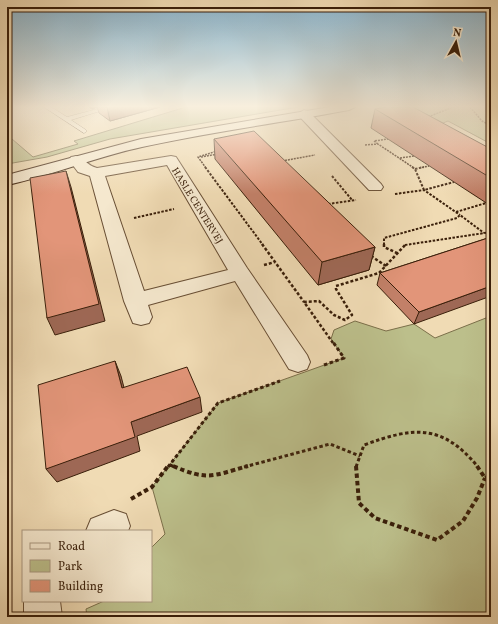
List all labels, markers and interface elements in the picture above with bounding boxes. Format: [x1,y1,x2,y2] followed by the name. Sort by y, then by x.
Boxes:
[436,22,476,62] north arrow
[452,26,462,42] text: N
[168,165,226,246] street label: HASLE CENTERVEJ
[22,530,152,602] legend
[58,539,85,555] text: Road
[58,559,83,575] text: Park
[58,579,103,595] text: Building

